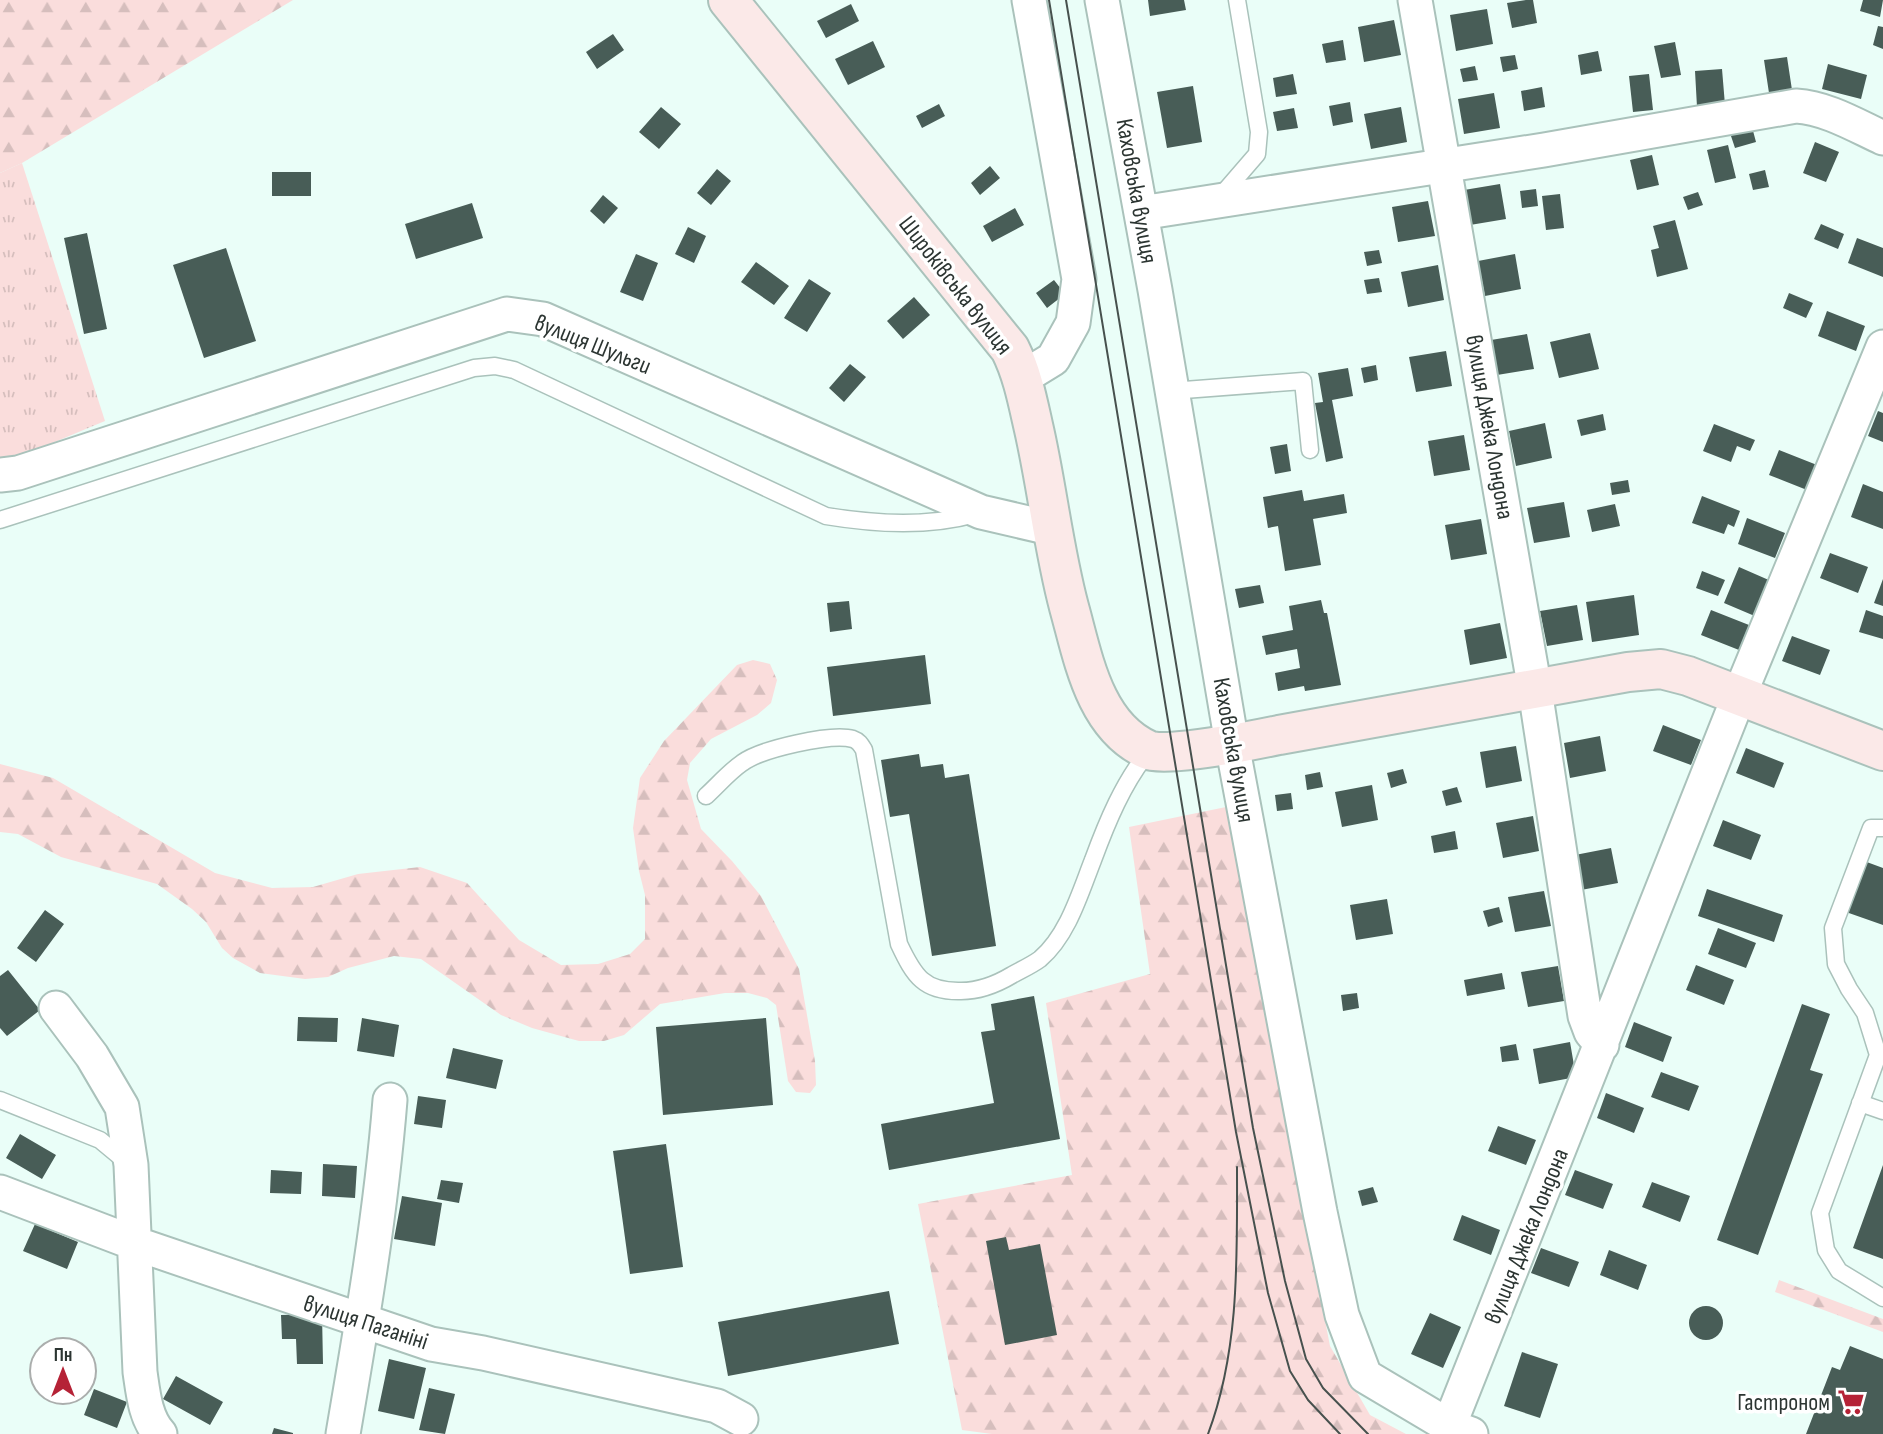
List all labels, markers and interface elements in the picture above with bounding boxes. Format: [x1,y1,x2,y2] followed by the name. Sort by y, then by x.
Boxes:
[1109,116,1164,266] street label: Каховська вулиця
[892,210,1019,360] street label: Широківська вулиця
[530,308,655,381] street label: вулиця Шульги
[1459,333,1520,522] street label: вулиця Джека Лондона
[1206,675,1261,825] street label: Каховська вулиця
[1478,1144,1575,1328] street label: вулиця Джека Лондона
[300,1289,432,1356] street label: вулиця Паганіні
[28,1336,98,1406] north arrow
[54,1344,72,1367] text: Пн
[1836,1387,1866,1417] supermarket icon: Гастроном
[1737,1388,1830,1417] place label: Гастроном

